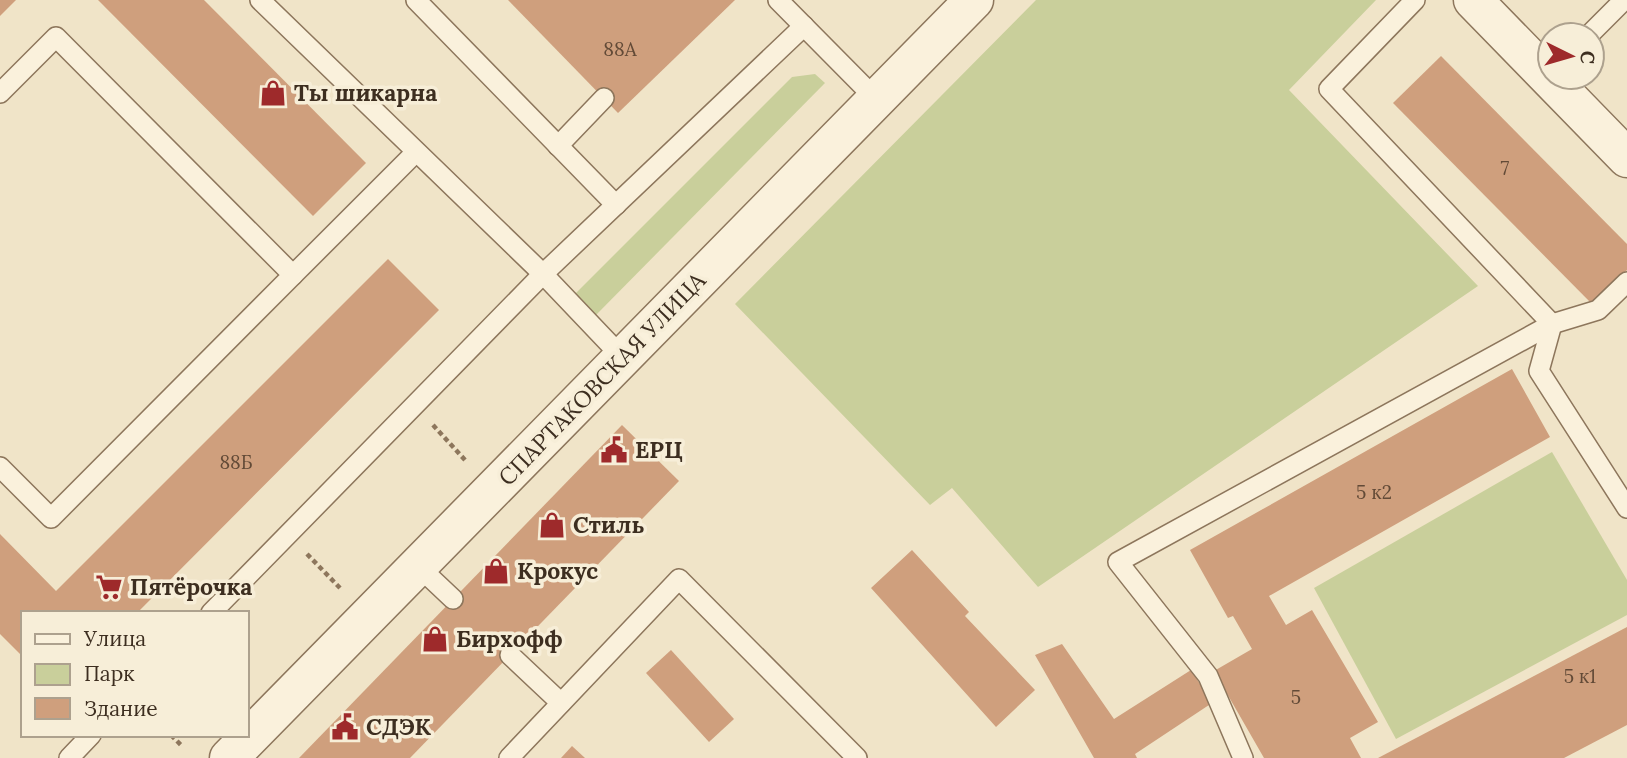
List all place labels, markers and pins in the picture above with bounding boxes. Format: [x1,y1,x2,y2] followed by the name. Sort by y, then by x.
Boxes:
[258,78,288,108] shop icon: Ты шикарна
[294,78,437,107] place label: Ты шикарна
[599,435,629,465] public building icon: ЕРЦ
[635,435,683,464] place label: ЕРЦ
[537,510,567,540] shop icon: Стиль
[573,510,645,539] place label: Стиль
[481,556,511,586] shop icon: Крокус
[517,556,598,585] place label: Крокус
[94,572,124,602] supermarket icon: Пятёрочка
[130,572,252,601] place label: Пятёрочка
[420,624,450,654] shop icon: Бирхофф
[456,624,563,653] place label: Бирхофф
[330,712,360,742] public building icon: СДЭК
[366,712,432,741] place label: СДЭК

